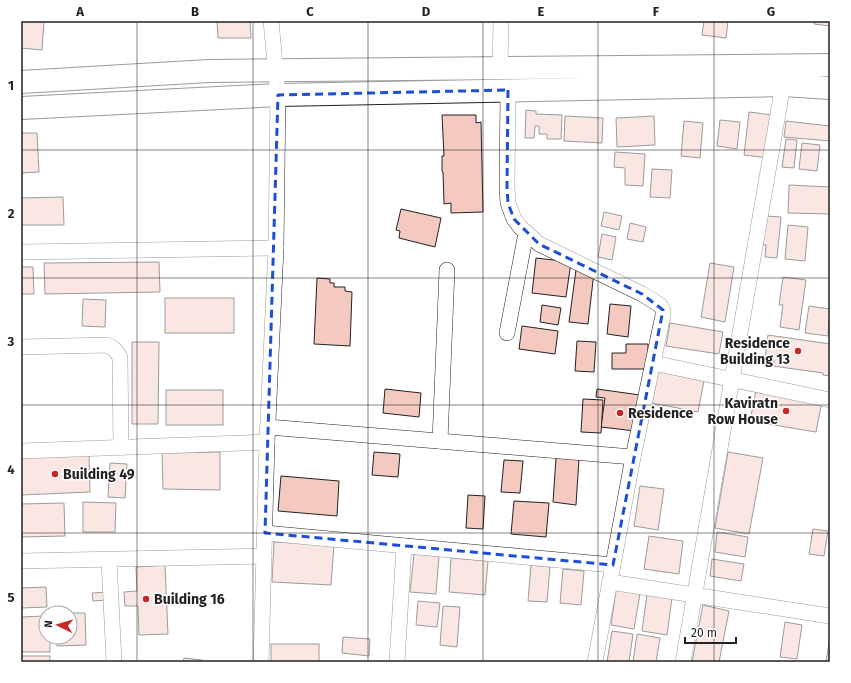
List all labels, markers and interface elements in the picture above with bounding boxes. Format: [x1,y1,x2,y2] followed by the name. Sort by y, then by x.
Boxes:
[75,4,84,19] text: A
[191,4,199,19] text: B
[306,4,314,19] text: C
[422,4,431,19] text: D
[538,4,545,19] text: E
[653,4,660,19] text: F
[767,4,775,19] text: G
[8,78,14,93] text: 1
[8,206,15,221] text: 2
[7,334,15,349] text: 3
[720,335,790,368] place label: Residence Building 13
[793,346,803,356] marker: Residence Building 13
[708,395,778,428] place label: Kaviratn Row House
[628,405,693,422] place label: Residence
[781,406,791,416] marker: Kaviratn Row House
[615,408,625,418] marker: Residence
[7,462,15,477] text: 4
[63,466,135,483] place label: Building 49
[50,469,60,479] marker: Building 49
[8,590,15,605] text: 5
[154,591,225,608] place label: Building 16
[141,594,151,604] marker: Building 16
[38,605,78,645] north arrow
[685,619,736,645] scale bar
[42,620,55,628] text: N
[691,626,717,640] text: 20 m

